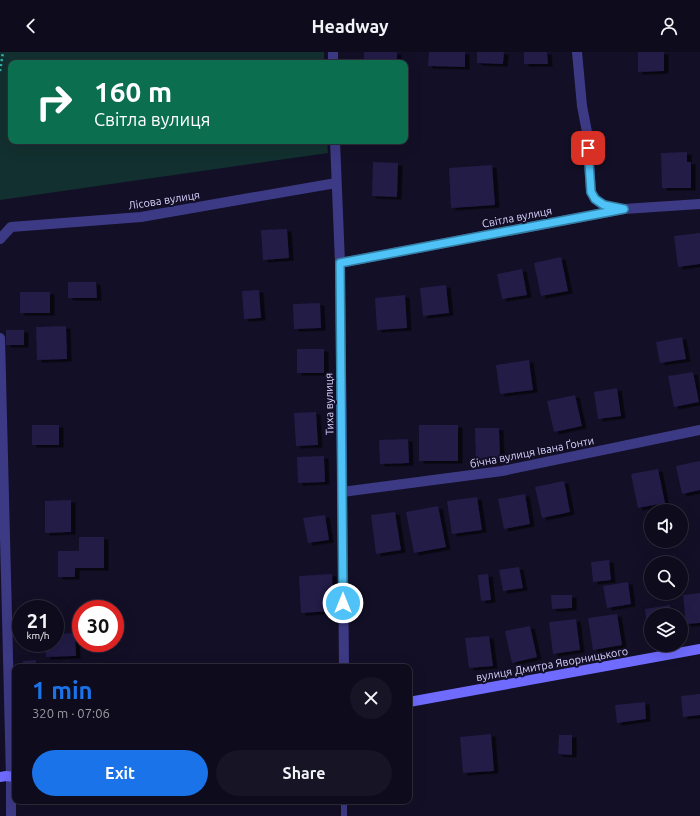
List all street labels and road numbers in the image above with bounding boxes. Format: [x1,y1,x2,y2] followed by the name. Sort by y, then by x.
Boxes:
[127,188,201,212] street label: Лісова вулиця
[481,204,553,230] street label: Світла вулиця
[322,373,336,435] street label: Тиха вулиця
[469,434,595,470] street label: бічна вулиця Івана Ґонти
[475,645,629,683] street label: вулиця Дмитра Яворницького

